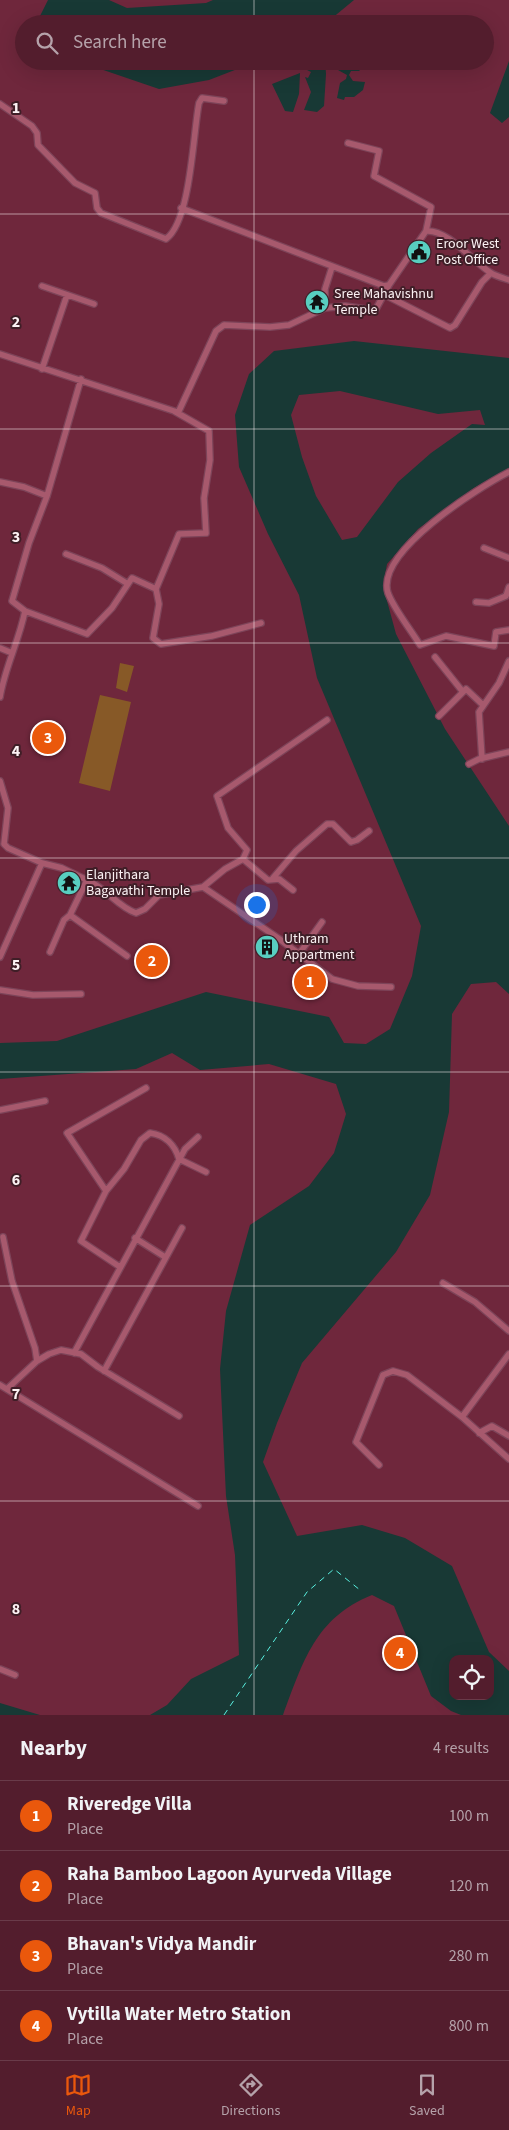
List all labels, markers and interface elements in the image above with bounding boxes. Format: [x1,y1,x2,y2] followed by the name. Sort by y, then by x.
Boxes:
[15,15,494,70] search box
[33,29,61,57] icon: search
[73,29,167,56] text: Search here
[12,97,20,119] text: 1
[436,234,499,270] place label: Eroor West Post Office
[406,239,432,265] public building icon: Eroor West Post Office
[334,284,434,320] place label: Sree Mahavishnu Temple
[304,289,330,315] temple icon: Sree Mahavishnu Temple
[12,311,20,333] text: 2
[12,526,20,548] text: 3
[32,719,64,757] pin: 3
[12,740,21,762] text: 4
[86,865,190,901] place label: Elanjithara Bagavathi Temple
[56,870,82,896] temple icon: Elanjithara Bagavathi Temple
[244,892,270,918] your location
[284,929,355,965] place label: Uthram Appartment
[254,934,280,960] building icon: Uthram Appartment
[136,942,168,980] pin: 2
[12,954,20,976] text: 5
[294,963,326,1001] pin: 1
[12,1169,20,1191] text: 6
[12,1383,20,1405] text: 7
[12,1598,20,1620] text: 8
[384,1634,416,1672] pin: 4
[449,1655,494,1700] map controls
[449,1655,494,1700] button: locate
[20,1733,87,1763] text: Nearby
[433,1737,489,1759] text: 4 results
[67,1791,192,1818] text: Riveredge Villa
[32,1805,40,1827] text: 1
[449,1805,489,1827] text: 100 m
[67,1818,103,1840] text: Place
[67,1861,392,1888] text: Raha Bamboo Lagoon Ayurveda Village
[32,1875,40,1897] text: 2
[449,1875,489,1897] text: 120 m
[67,1888,103,1910] text: Place
[67,1931,256,1958] text: Bhavan's Vidya Mandir
[32,1945,40,1967] text: 3
[449,1945,489,1967] text: 280 m
[67,1958,103,1980] text: Place
[67,2001,291,2028] text: Vytilla Water Metro Station
[32,2015,40,2037] text: 4
[449,2015,489,2037] text: 800 m
[67,2028,103,2050] text: Place
[64,2071,92,2121] tab: Map
[221,2071,280,2121] tab: Directions
[409,2071,445,2121] tab: Saved

